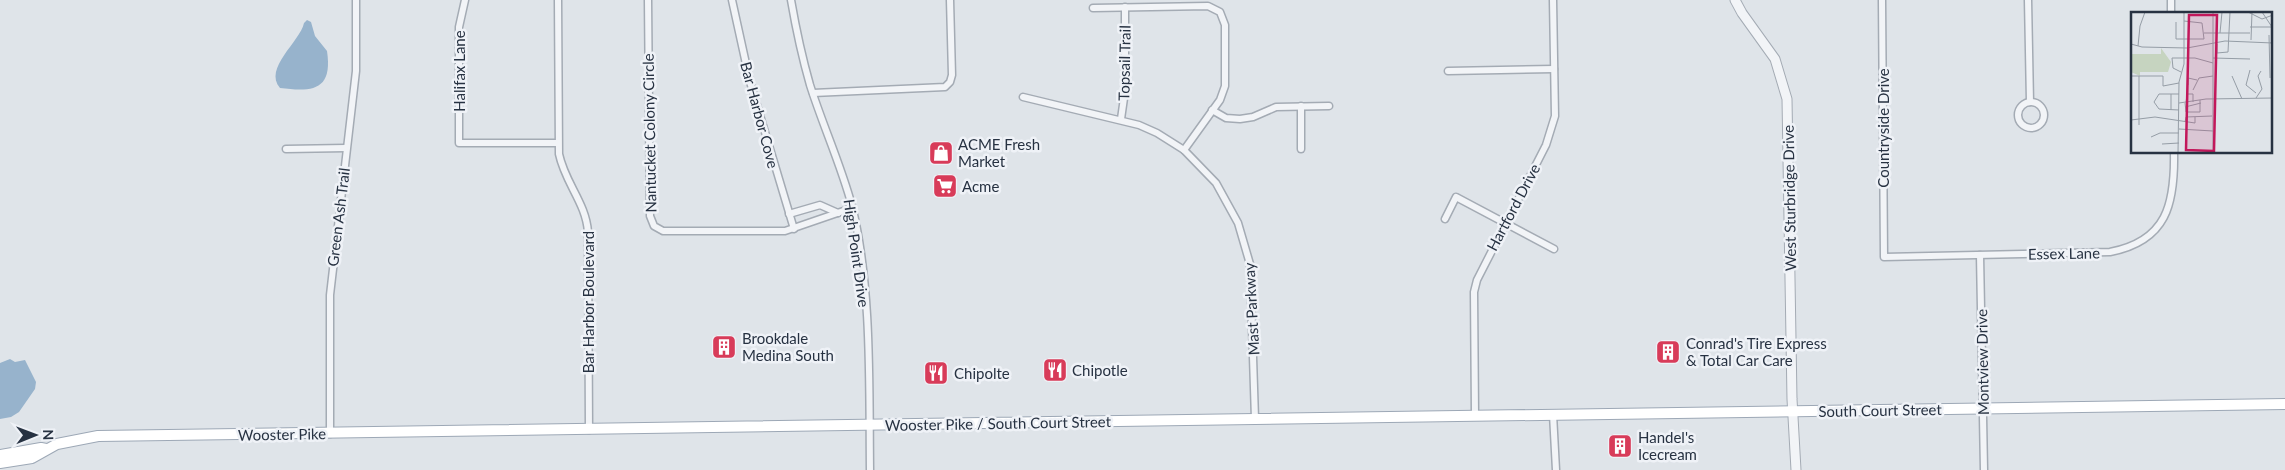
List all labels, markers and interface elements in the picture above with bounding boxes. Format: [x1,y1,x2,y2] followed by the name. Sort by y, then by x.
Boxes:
[2131,12,2272,154] inset map
[1114,25,1134,101] street label: Topsail Trail
[450,30,468,112] street label: Halifax Lane
[639,53,659,213] street label: Nantucket Colony Circle
[737,60,783,170] street label: Bar Harbor Cove
[1874,68,1892,188] street label: Countryside Drive
[1779,125,1799,271] street label: West Sturbridge Drive
[958,135,1040,170] place label: ACME Fresh Market
[928,140,954,166] shop icon: ACME Fresh Market
[1483,160,1543,254] street label: Hartford Drive
[323,167,353,267] street label: Green Ash Trail
[932,173,958,199] supermarket icon: Acme
[962,177,999,195] place label: Acme
[841,198,874,308] street label: High Point Drive
[579,231,597,373] street label: Bar Harbor Boulevard
[2028,243,2100,263] street label: Essex Lane
[1240,262,1262,356] street label: Mast Parkway
[1972,309,1992,415] street label: Montview Drive
[742,329,834,364] place label: Brookdale Medina South
[711,334,737,360] building icon: Brookdale Medina South
[1686,334,1827,369] place label: Conrad's Tire Express & Total Car Care
[1655,339,1681,365] building icon: Conrad's Tire Express & Total Car Care
[1042,357,1068,383] restaurant icon: Chipotle
[923,360,949,386] restaurant icon: Chipolte
[1072,361,1128,379] place label: Chipotle
[954,364,1010,382] place label: Chipolte
[1818,400,1942,420] street label: South Court Street
[10,410,60,460] north arrow
[885,412,1112,434] street label: Wooster Pike / South Court Street
[238,424,326,444] street label: Wooster Pike
[1638,428,1697,463] place label: Handel's Icecream
[40,429,57,440] text: N
[1607,433,1633,459] building icon: Handel's Icecream

